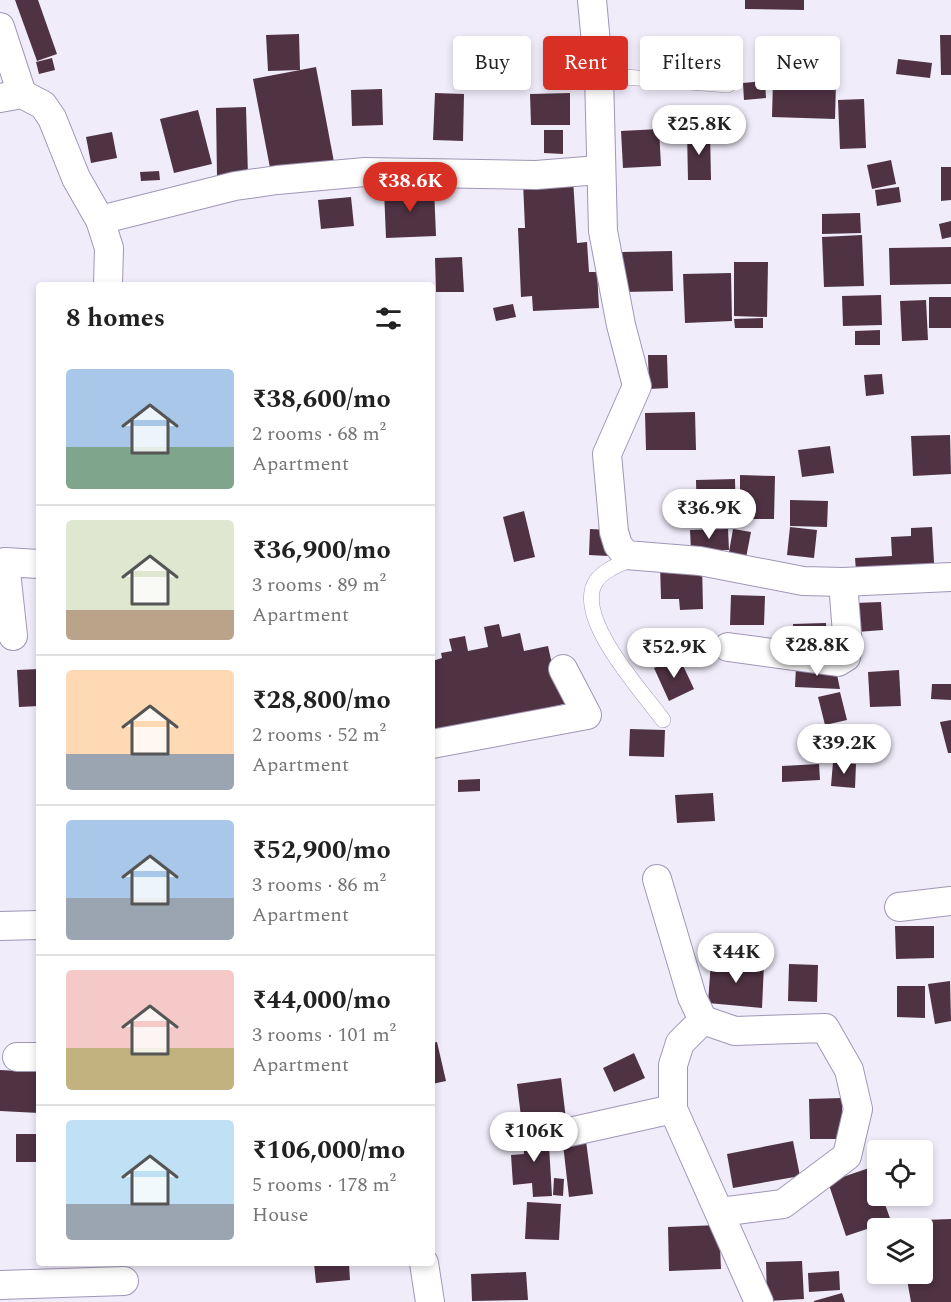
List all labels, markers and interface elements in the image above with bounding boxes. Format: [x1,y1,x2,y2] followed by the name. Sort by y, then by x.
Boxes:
[453,36,531,90] chip: Buy
[543,36,628,90] chip: Rent
[640,36,743,90] chip: Filters
[755,36,840,90] chip: New
[650,105,748,156] pin: ₹25.8K
[666,109,732,139] text: ₹25.8K
[361,162,459,213] pin: ₹38.6K
[377,166,443,196] text: ₹38.6K
[66,298,165,338] text: 8 homes
[372,302,405,335] icon: filters
[252,379,391,419] text: ₹38,600/mo
[114,393,186,465] icon: home
[252,419,386,449] text: 2 rooms · 68 m²
[252,449,349,479] text: Apartment
[660,489,758,540] pin: ₹36.9K
[676,493,742,523] text: ₹36.9K
[252,530,391,570] text: ₹36,900/mo
[114,544,186,616] icon: home
[252,570,386,600] text: 3 rooms · 89 m²
[252,600,349,630] text: Apartment
[768,626,866,677] pin: ₹28.8K
[625,628,723,679] pin: ₹52.9K
[784,630,850,660] text: ₹28.8K
[641,632,707,662] text: ₹52.9K
[252,680,391,720] text: ₹28,800/mo
[114,694,186,766] icon: home
[252,720,386,750] text: 2 rooms · 52 m²
[795,724,893,775] pin: ₹39.2K
[811,728,877,758] text: ₹39.2K
[252,750,349,780] text: Apartment
[252,830,391,870] text: ₹52,900/mo
[114,844,186,916] icon: home
[252,870,386,900] text: 3 rooms · 86 m²
[252,900,349,930] text: Apartment
[700,933,772,984] pin: ₹44K
[711,937,761,967] text: ₹44K
[252,980,391,1020] text: ₹44,000/mo
[114,994,186,1066] icon: home
[252,1020,396,1050] text: 3 rooms · 101 m²
[252,1050,349,1080] text: Apartment
[492,1112,576,1163] pin: ₹106K
[504,1116,564,1146] text: ₹106K
[252,1130,405,1170] text: ₹106,000/mo
[867,1140,933,1284] map controls
[867,1140,933,1206] button: locate
[114,1144,186,1216] icon: home
[252,1170,396,1200] text: 5 rooms · 178 m²
[252,1200,309,1230] text: House
[867,1218,933,1284] button: layers

